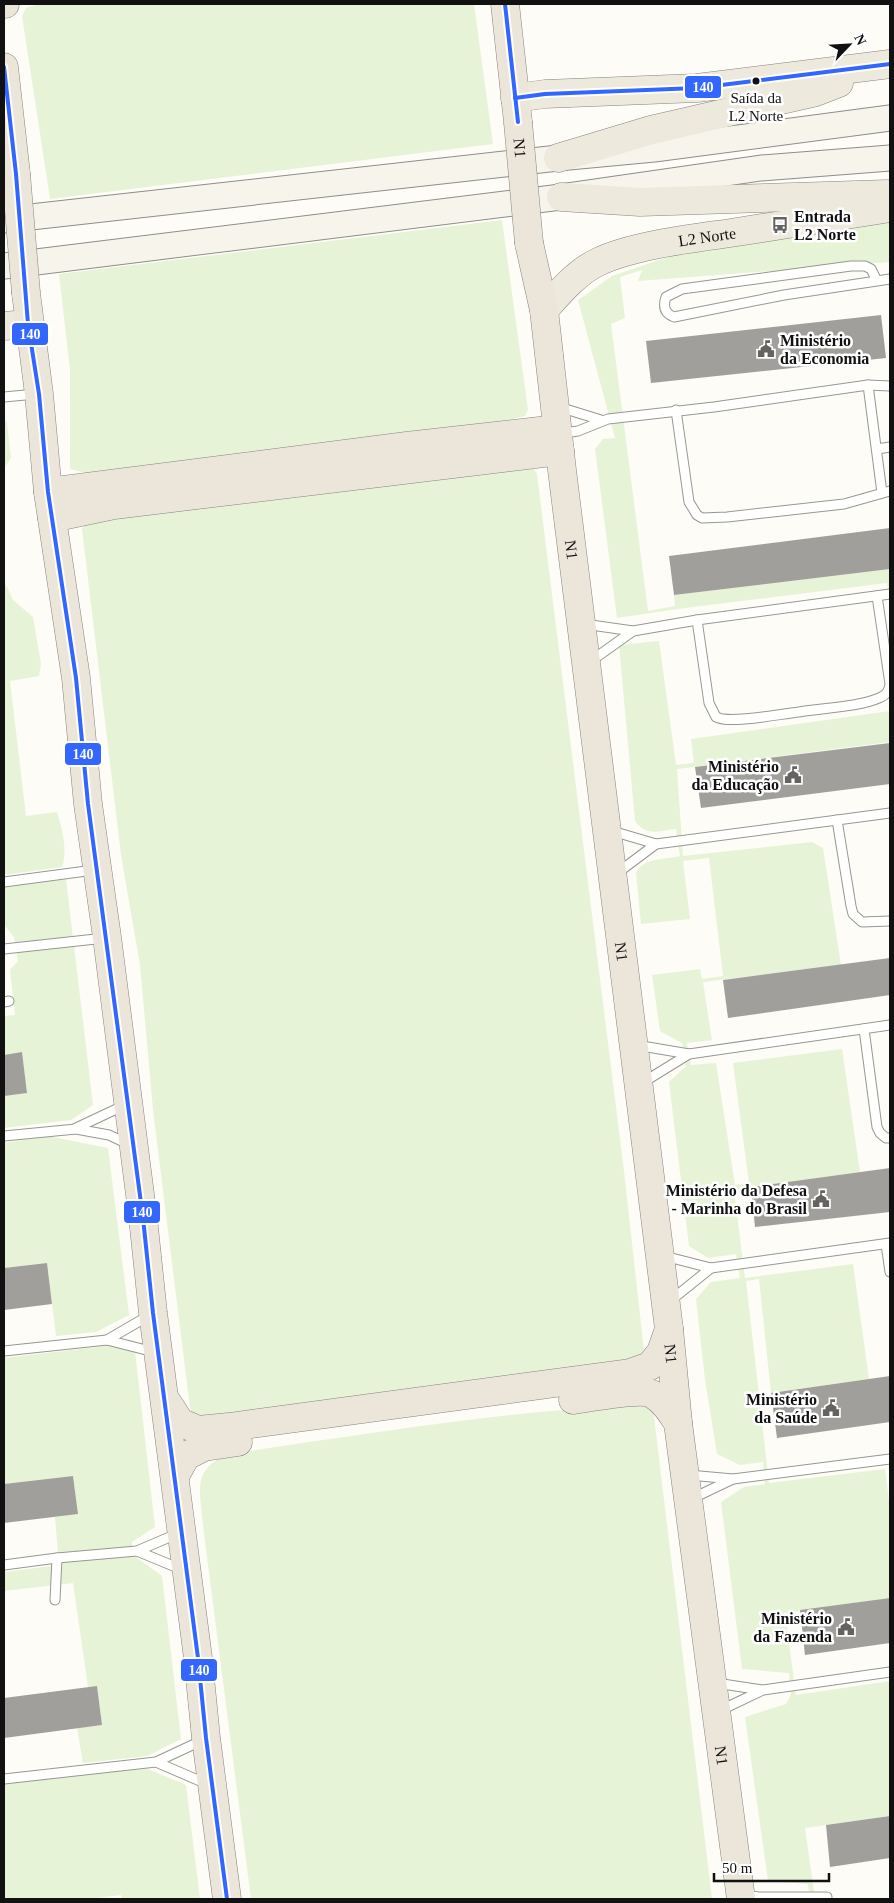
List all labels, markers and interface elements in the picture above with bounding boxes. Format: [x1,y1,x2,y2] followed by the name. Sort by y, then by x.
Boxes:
[824,20,874,70] north arrow
[851,32,869,47] text: N
[684,75,722,99] line badge: 140
[751,76,761,86] marker: Saída da L2 Norte
[693,80,714,95] text: 140
[729,90,784,124] place label: Saída da L2 Norte
[511,137,529,158] street label: N1
[794,208,856,243] place label: Entrada L2 Norte
[770,215,790,235] bus stop icon: Entrada L2 Norte
[677,224,737,249] street label: L2 Norte
[11,322,49,346] line badge: 140
[20,327,41,342] text: 140
[780,332,869,367] place label: Ministério da Economia
[756,339,776,359] public building icon: Ministério da Economia
[562,539,581,561] street label: N1
[64,742,102,766] line badge: 140
[73,747,94,762] text: 140
[691,758,779,794] place label: Ministério da Educação
[783,765,803,785] public building icon: Ministério da Educação
[612,941,631,962] street label: N1
[666,1182,808,1217] place label: Ministério da Defesa - Marinha do Brasil
[811,1189,831,1209] public building icon: Ministério da Defesa - Marinha do Brasil
[123,1200,161,1224] line badge: 140
[132,1205,153,1220] text: 140
[661,1343,680,1364] street label: N1
[746,1391,817,1426] place label: Ministério da Saúde
[821,1398,841,1418] public building icon: Ministério da Saúde
[753,1610,832,1645] place label: Ministério da Fazenda
[836,1617,856,1637] public building icon: Ministério da Fazenda
[180,1658,218,1682] line badge: 140
[189,1663,210,1678] text: 140
[712,1745,731,1766] street label: N1
[714,1850,829,1882] scale bar
[722,1860,753,1876] text: 50 m

